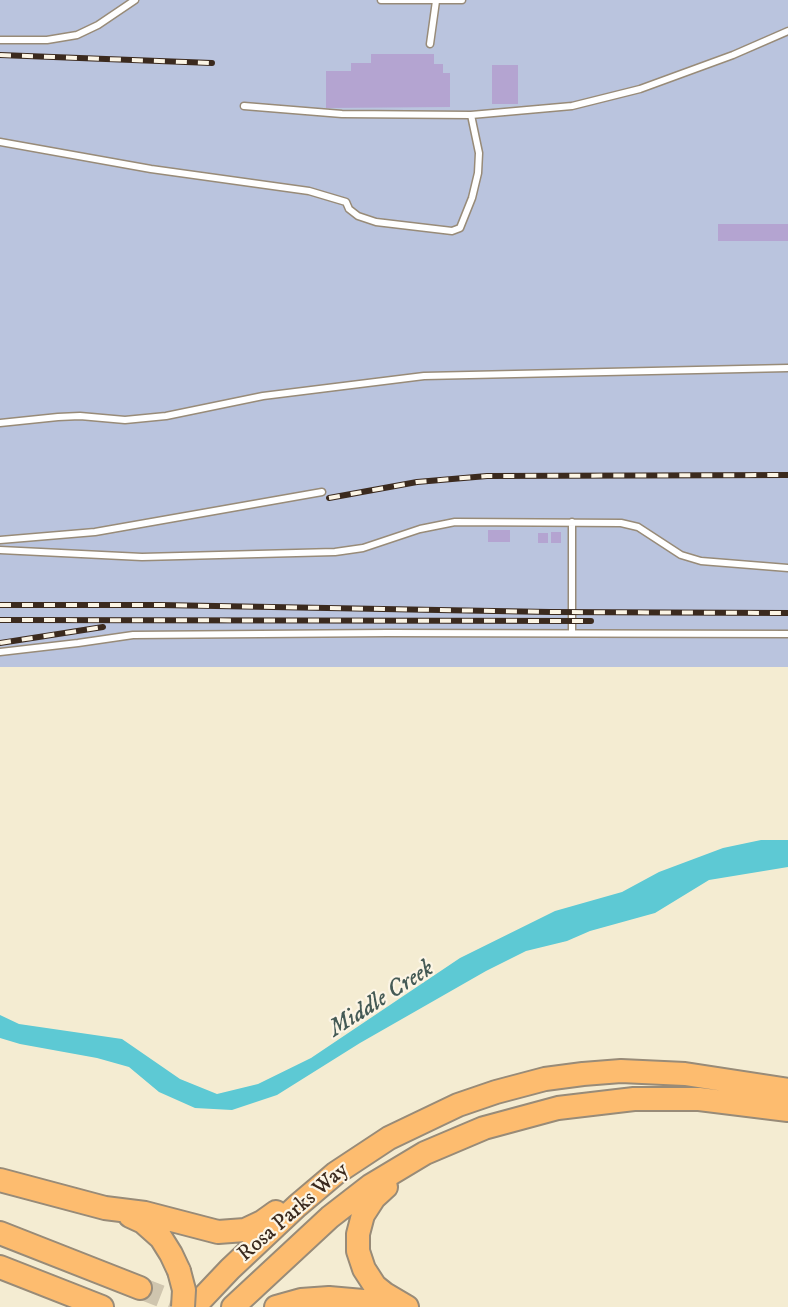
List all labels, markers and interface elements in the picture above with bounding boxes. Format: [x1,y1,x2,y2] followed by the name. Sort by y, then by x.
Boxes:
[324,955,440,1045] water label: Middle Creek
[233,1158,355,1268] street label: Rosa Parks Way

